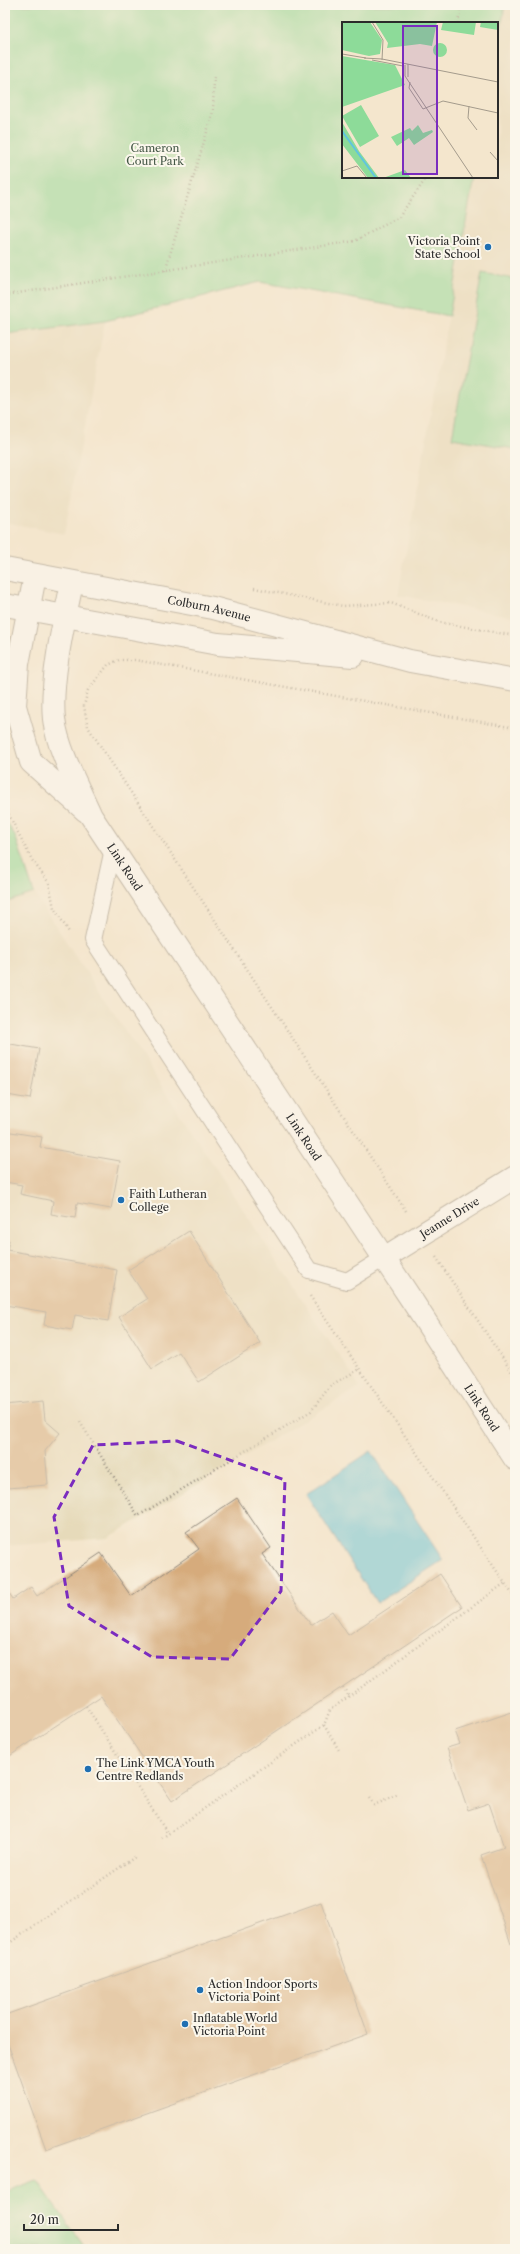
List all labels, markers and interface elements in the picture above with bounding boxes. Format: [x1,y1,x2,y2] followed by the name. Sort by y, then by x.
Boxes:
[342,22,498,178] inset map
[126,141,184,168] park label: Cameron Court Park
[407,234,481,261] place label: Victoria Point State School
[483,242,493,252] marker: Victoria Point State School
[166,593,252,625] street label: Colburn Avenue
[104,841,146,894] street label: Link Road
[283,1111,325,1164] street label: Link Road
[129,1187,207,1214] place label: Faith Lutheran College
[416,1194,482,1242] street label: Jeanne Drive
[116,1195,126,1205] marker: Faith Lutheran College
[461,1381,502,1434] street label: Link Road
[96,1756,215,1783] place label: The Link YMCA Youth Centre Redlands
[83,1764,93,1774] marker: The Link YMCA Youth Centre Redlands
[207,1977,318,2004] place label: Action Indoor Sports Victoria Point
[195,1985,205,1995] marker: Action Indoor Sports Victoria Point
[192,2011,278,2038] place label: Inflatable World Victoria Point
[180,2019,190,2029] marker: Inflatable World Victoria Point
[24,2206,118,2232] scale bar
[30,2212,59,2227] text: 20 m

